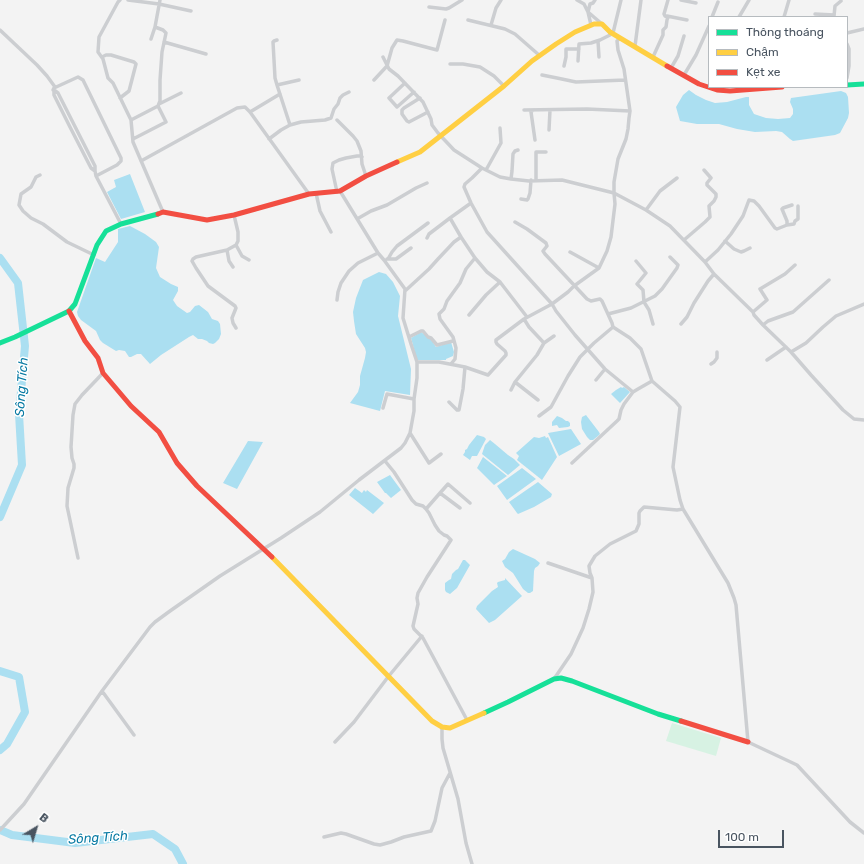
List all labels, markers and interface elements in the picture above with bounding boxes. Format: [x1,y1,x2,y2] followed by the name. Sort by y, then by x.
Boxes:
[708,16,848,88] legend
[746,25,824,39] text: Thông thoáng
[746,45,779,59] text: Chậm
[746,65,781,79] text: Kẹt xe
[12,357,32,417] water label: Sông Tích
[16,808,56,848] north arrow
[37,811,51,826] text: B
[720,822,786,848] scale bar
[68,828,128,848] water label: Sông Tích
[725,830,759,844] text: 100 m

